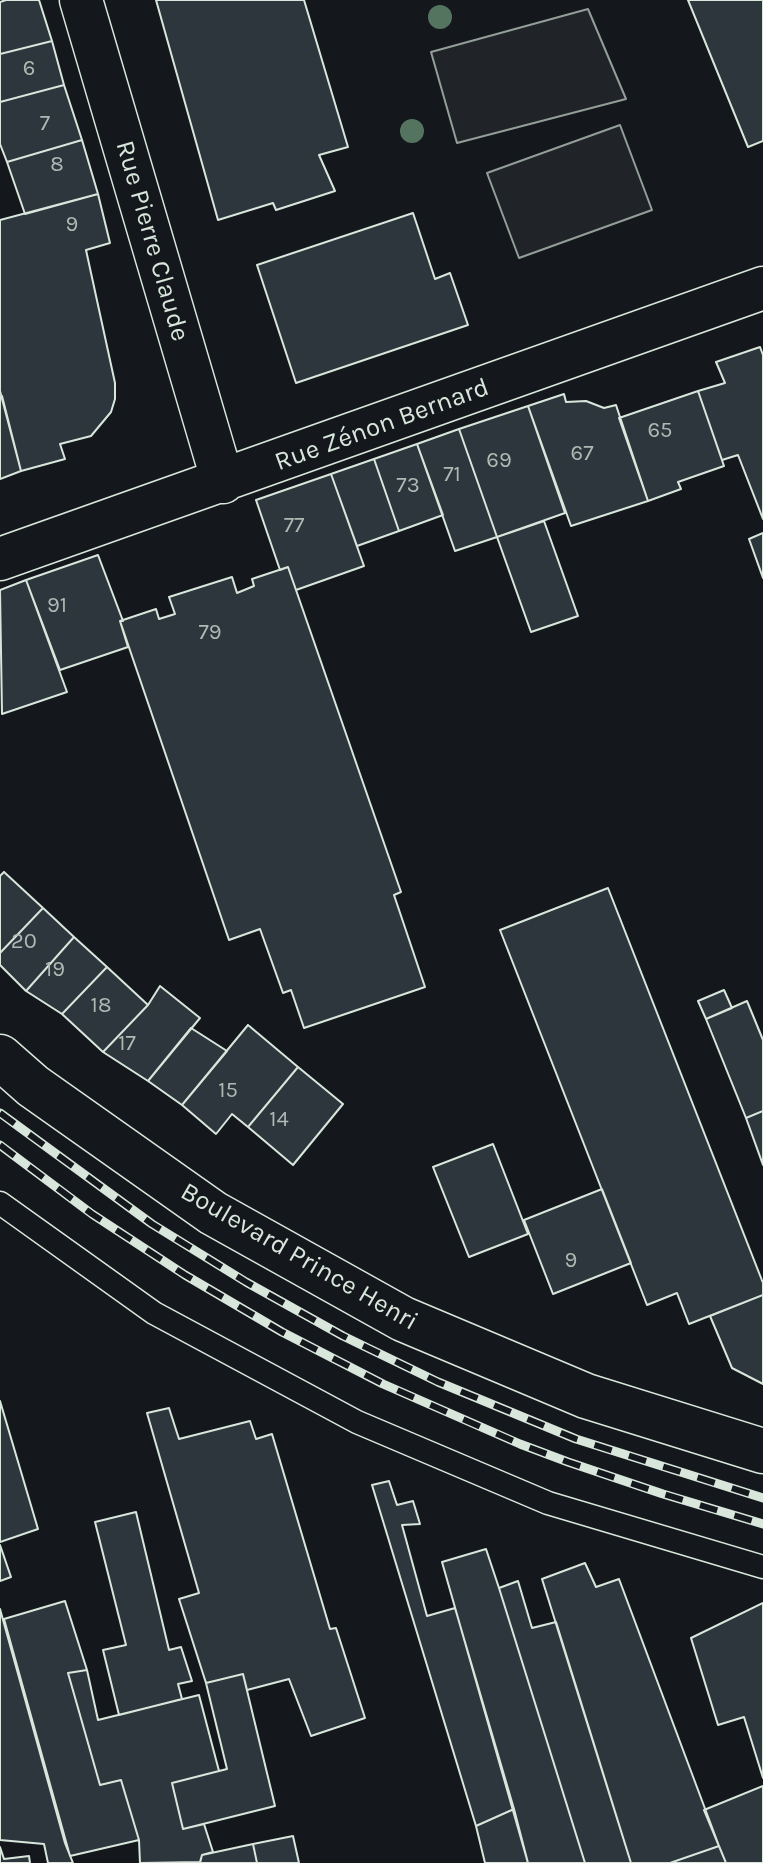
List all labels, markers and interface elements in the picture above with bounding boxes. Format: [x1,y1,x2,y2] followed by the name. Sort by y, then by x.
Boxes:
[23,56,35,82] house number: 6
[40,111,50,137] house number: 7
[108,137,196,345] street label: Rue Pierre Claude
[50,152,64,178] house number: 8
[66,212,78,238] house number: 9
[271,372,493,478] street label: Rue Zénon Bernard
[647,418,673,444] house number: 65
[571,441,593,467] house number: 67
[486,448,512,474] house number: 69
[443,462,461,488] house number: 71
[396,473,420,499] house number: 73
[284,513,304,539] house number: 77
[47,593,67,619] house number: 91
[198,620,222,646] house number: 79
[11,929,37,955] house number: 20
[45,957,65,983] house number: 19
[91,993,111,1019] house number: 18
[118,1031,136,1057] house number: 17
[218,1078,238,1104] house number: 15
[269,1107,289,1133] house number: 14
[175,1176,423,1338] street label: Boulevard Prince Henri
[565,1248,577,1274] house number: 9

